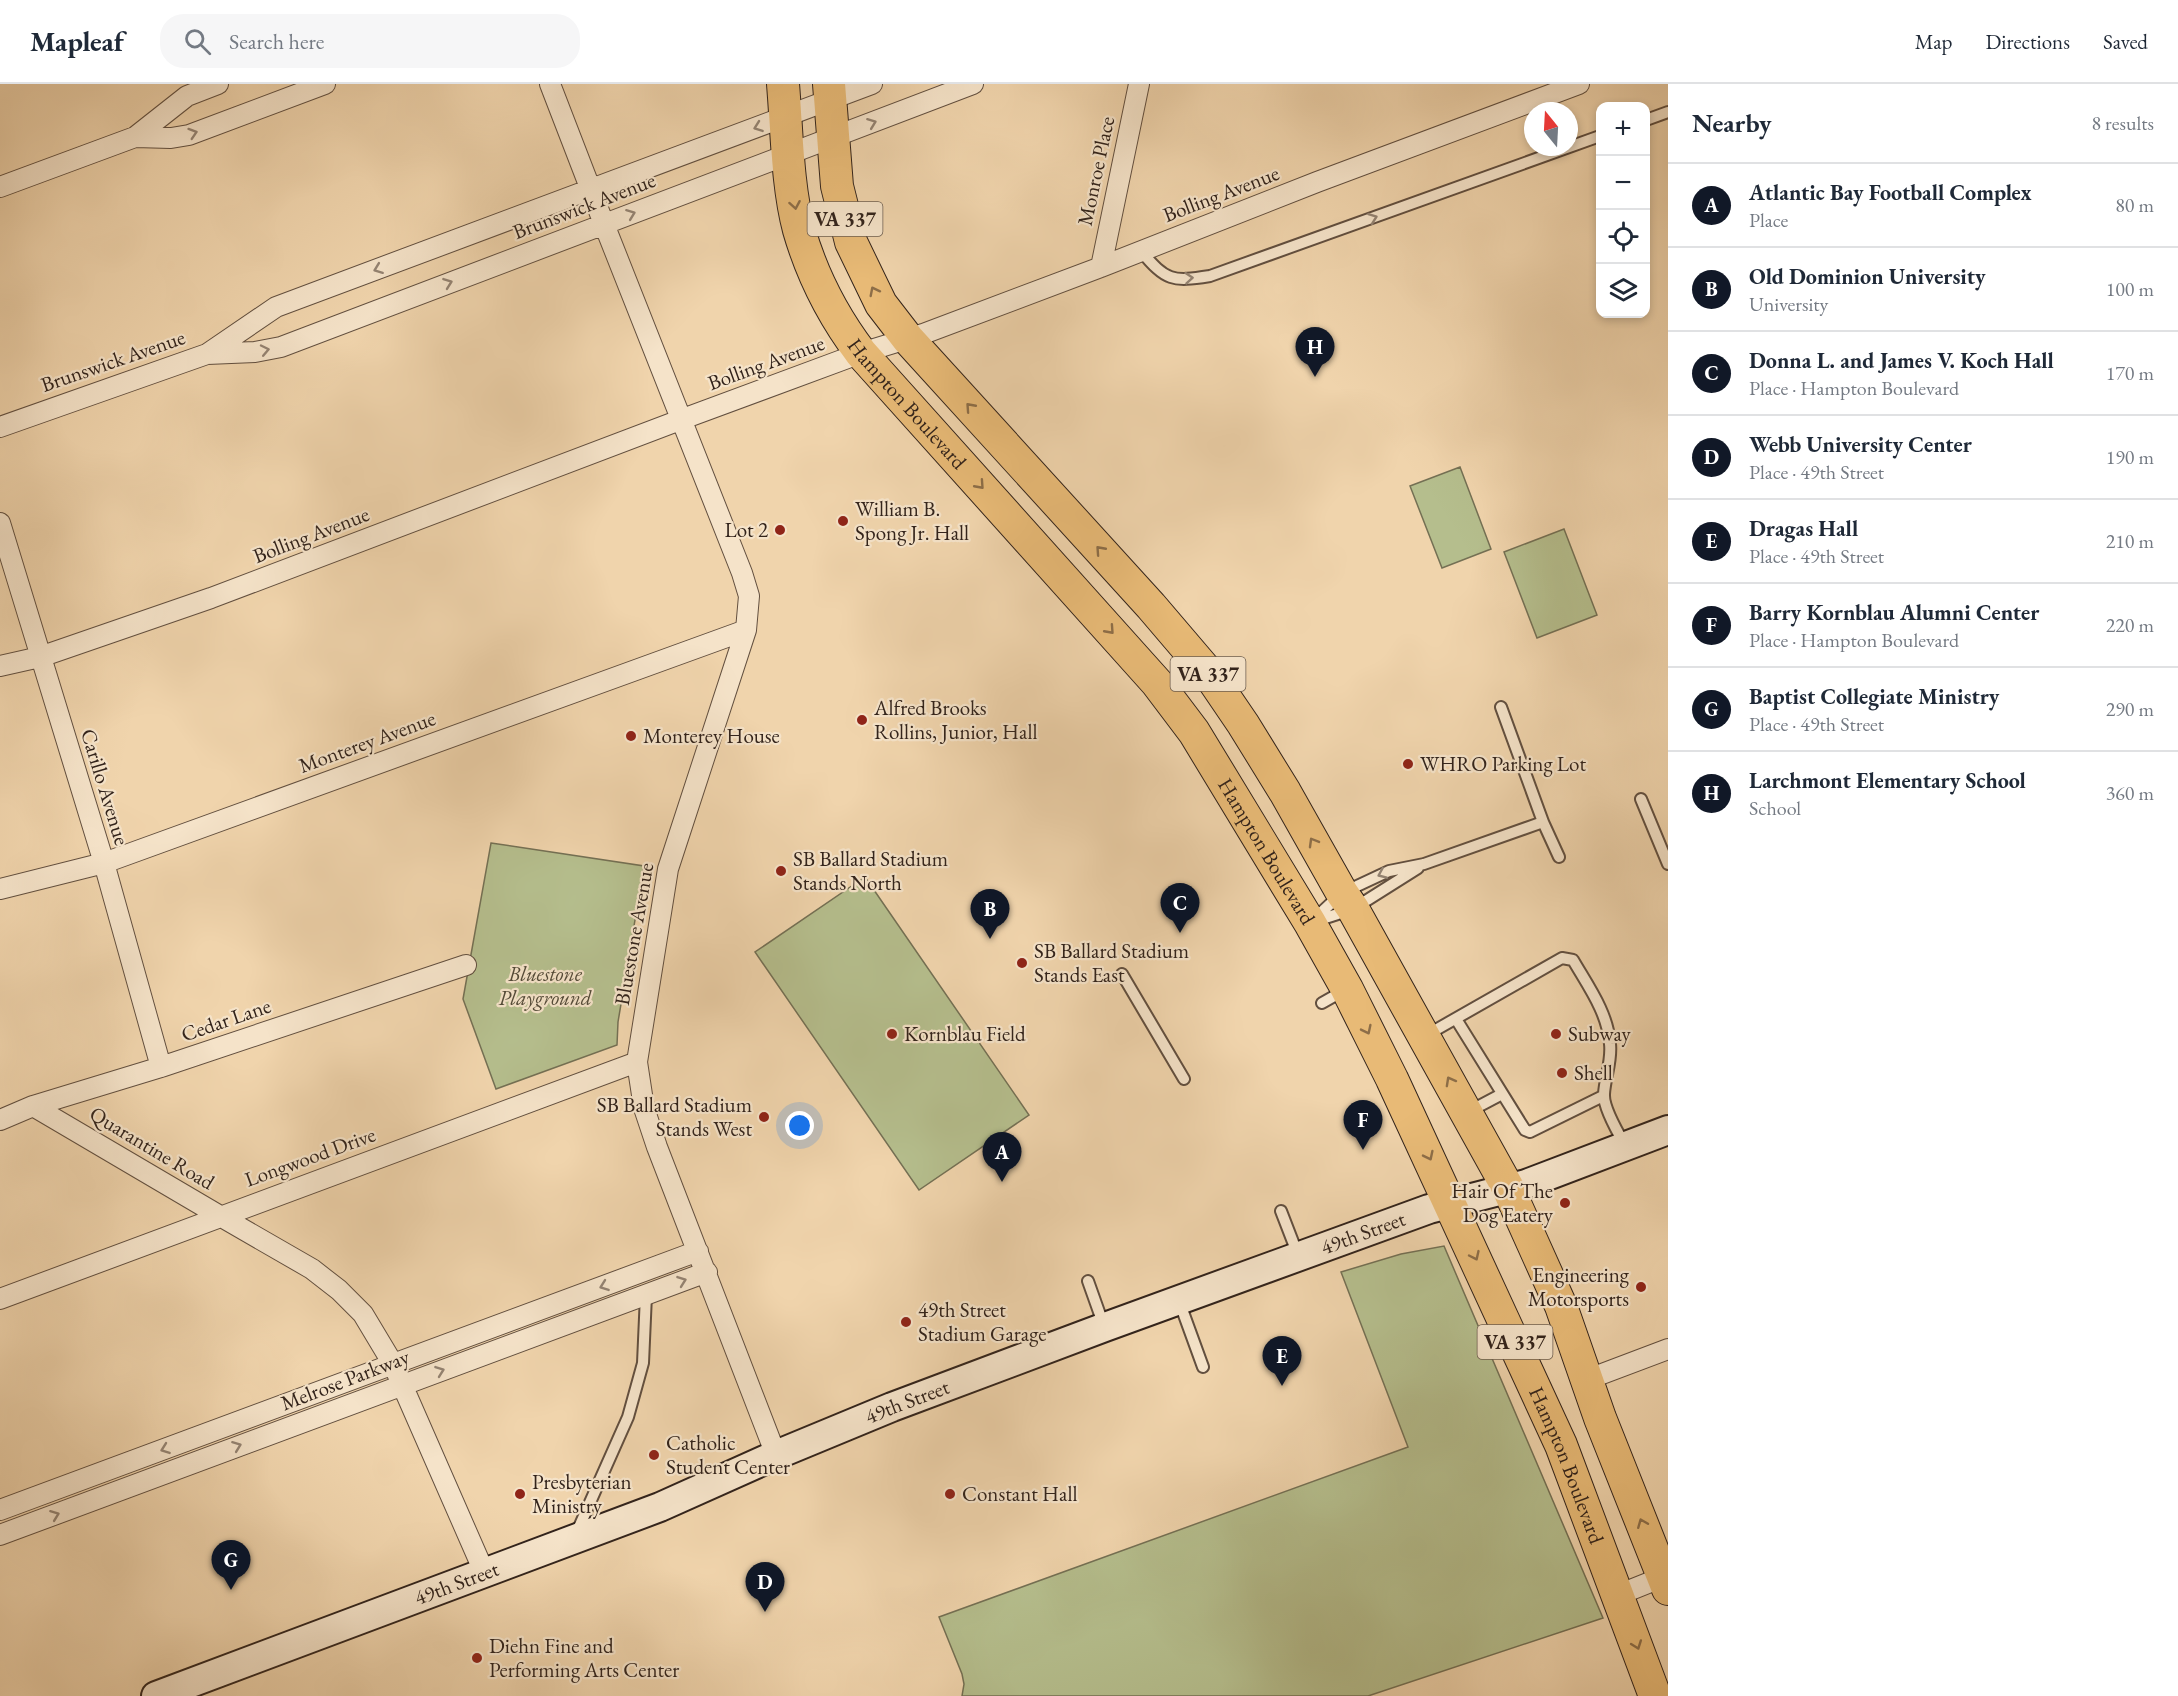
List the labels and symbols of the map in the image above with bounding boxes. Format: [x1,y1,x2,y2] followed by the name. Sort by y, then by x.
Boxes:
[1524,102,1578,156] north arrow
[1071,114,1120,228] street label: Monroe Place
[866,117,877,130] one-way arrow
[753,119,764,132] one-way arrow
[187,128,198,140] one-way arrow
[1159,159,1283,228] street label: Bolling Avenue
[509,166,659,245] street label: Brunswick Avenue
[788,200,800,210] one-way arrow
[808,202,882,236] road number: VA 337
[625,209,636,222] one-way arrow
[1367,212,1378,225] one-way arrow
[374,261,384,274] one-way arrow
[1184,272,1193,285] one-way arrow
[442,277,453,290] one-way arrow
[870,287,881,298] one-way arrow
[37,323,188,398] street label: Brunswick Avenue
[1296,328,1334,377] pin: H
[704,329,828,396] street label: Bolling Avenue
[842,333,973,475] street label: Hampton Boulevard
[260,344,270,357] one-way arrow
[966,403,977,414] one-way arrow
[973,478,984,489] one-way arrow
[855,495,969,546] place label: William B. Spong Jr. Hall
[249,500,373,569] street label: Bolling Avenue
[836,514,850,528] marker: William B. Spong Jr. Hall
[724,516,768,543] place label: Lot 2
[773,523,787,537] marker: Lot 2
[1096,547,1107,557] one-way arrow
[1103,624,1114,634] one-way arrow
[1170,657,1246,691] road number: VA 337
[873,694,1038,745] place label: Alfred Brooks Rollins, Junior, Hall
[295,704,439,779] street label: Monterey Avenue
[855,713,869,727] marker: Alfred Brooks Rollins, Junior, Hall
[643,722,780,749] place label: Monterey House
[75,725,136,848] street label: Carillo Avenue
[624,729,638,743] marker: Monterey House
[1420,750,1586,777] place label: WHRO Parking Lot
[1401,757,1415,771] marker: WHRO Parking Lot
[1212,773,1322,930] street label: Hampton Boulevard
[1309,838,1321,849] one-way arrow
[793,845,948,896] place label: SB Ballard Stadium Stands North
[608,861,659,1007] street label: Bluestone Avenue
[774,864,788,878] marker: SB Ballard Stadium Stands North
[1377,867,1388,879] one-way arrow
[1160,884,1200,933] pin: C
[970,890,1010,939] pin: B
[1034,937,1189,988] place label: SB Ballard Stadium Stands East
[1015,956,1029,970] marker: SB Ballard Stadium Stands East
[498,960,592,1011] park label: Bluestone Playground
[177,992,274,1047] street label: Cedar Lane
[904,1020,1026,1047] place label: Kornblau Field
[1568,1020,1632,1047] place label: Subway
[1360,1023,1372,1034] one-way arrow
[885,1027,899,1041] marker: Kornblau Field
[1549,1027,1563,1041] marker: Subway
[1574,1059,1613,1086] place label: Shell
[1555,1066,1569,1080] marker: Shell
[1446,1077,1457,1087] one-way arrow
[597,1091,752,1142] place label: SB Ballard Stadium Stands West
[84,1100,220,1197] street label: Quarantine Road
[1344,1100,1382,1150] pin: F
[757,1110,771,1124] marker: SB Ballard Stadium Stands West
[785,1111,814,1140] your location
[241,1120,379,1193] street label: Longwood Drive
[982,1132,1022,1182] pin: A
[1421,1150,1433,1161] one-way arrow
[1451,1177,1554,1228] place label: Hair Of The Dog Eatery
[1558,1196,1572,1210] marker: Hair Of The Dog Eatery
[1317,1205,1409,1260] street label: 49th Street
[1468,1249,1480,1260] one-way arrow
[1528,1261,1630,1312] place label: Engineering Motorsports
[676,1276,687,1289] one-way arrow
[599,1278,610,1291] one-way arrow
[1634,1280,1648,1294] marker: Engineering Motorsports
[918,1296,1047,1347] place label: 49th Street Stadium Garage
[899,1315,913,1329] marker: 49th Street Stadium Garage
[1478,1325,1552,1359] road number: VA 337
[1262,1336,1302,1386] pin: E
[277,1342,414,1416] street label: Melrose Parkway
[434,1365,444,1378] one-way arrow
[861,1373,953,1430] street label: 49th Street
[1523,1382,1611,1548] street label: Hampton Boulevard
[666,1429,790,1480] place label: Catholic Student Center
[161,1441,171,1454] one-way arrow
[231,1441,242,1453] one-way arrow
[647,1448,661,1462] marker: Catholic Student Center
[532,1468,631,1519] place label: Presbyterian Ministry
[962,1480,1078,1507] place label: Constant Hall
[513,1487,527,1501] marker: Presbyterian Ministry
[943,1487,957,1501] marker: Constant Hall
[49,1509,60,1522] one-way arrow
[1637,1518,1649,1529] one-way arrow
[212,1540,250,1590] pin: G
[410,1555,503,1611] street label: 49th Street
[746,1562,784,1612] pin: D
[489,1632,679,1683] place label: Diehn Fine and Performing Arts Center
[1630,1639,1642,1650] one-way arrow
[470,1651,484,1665] marker: Diehn Fine and Performing Arts Center

